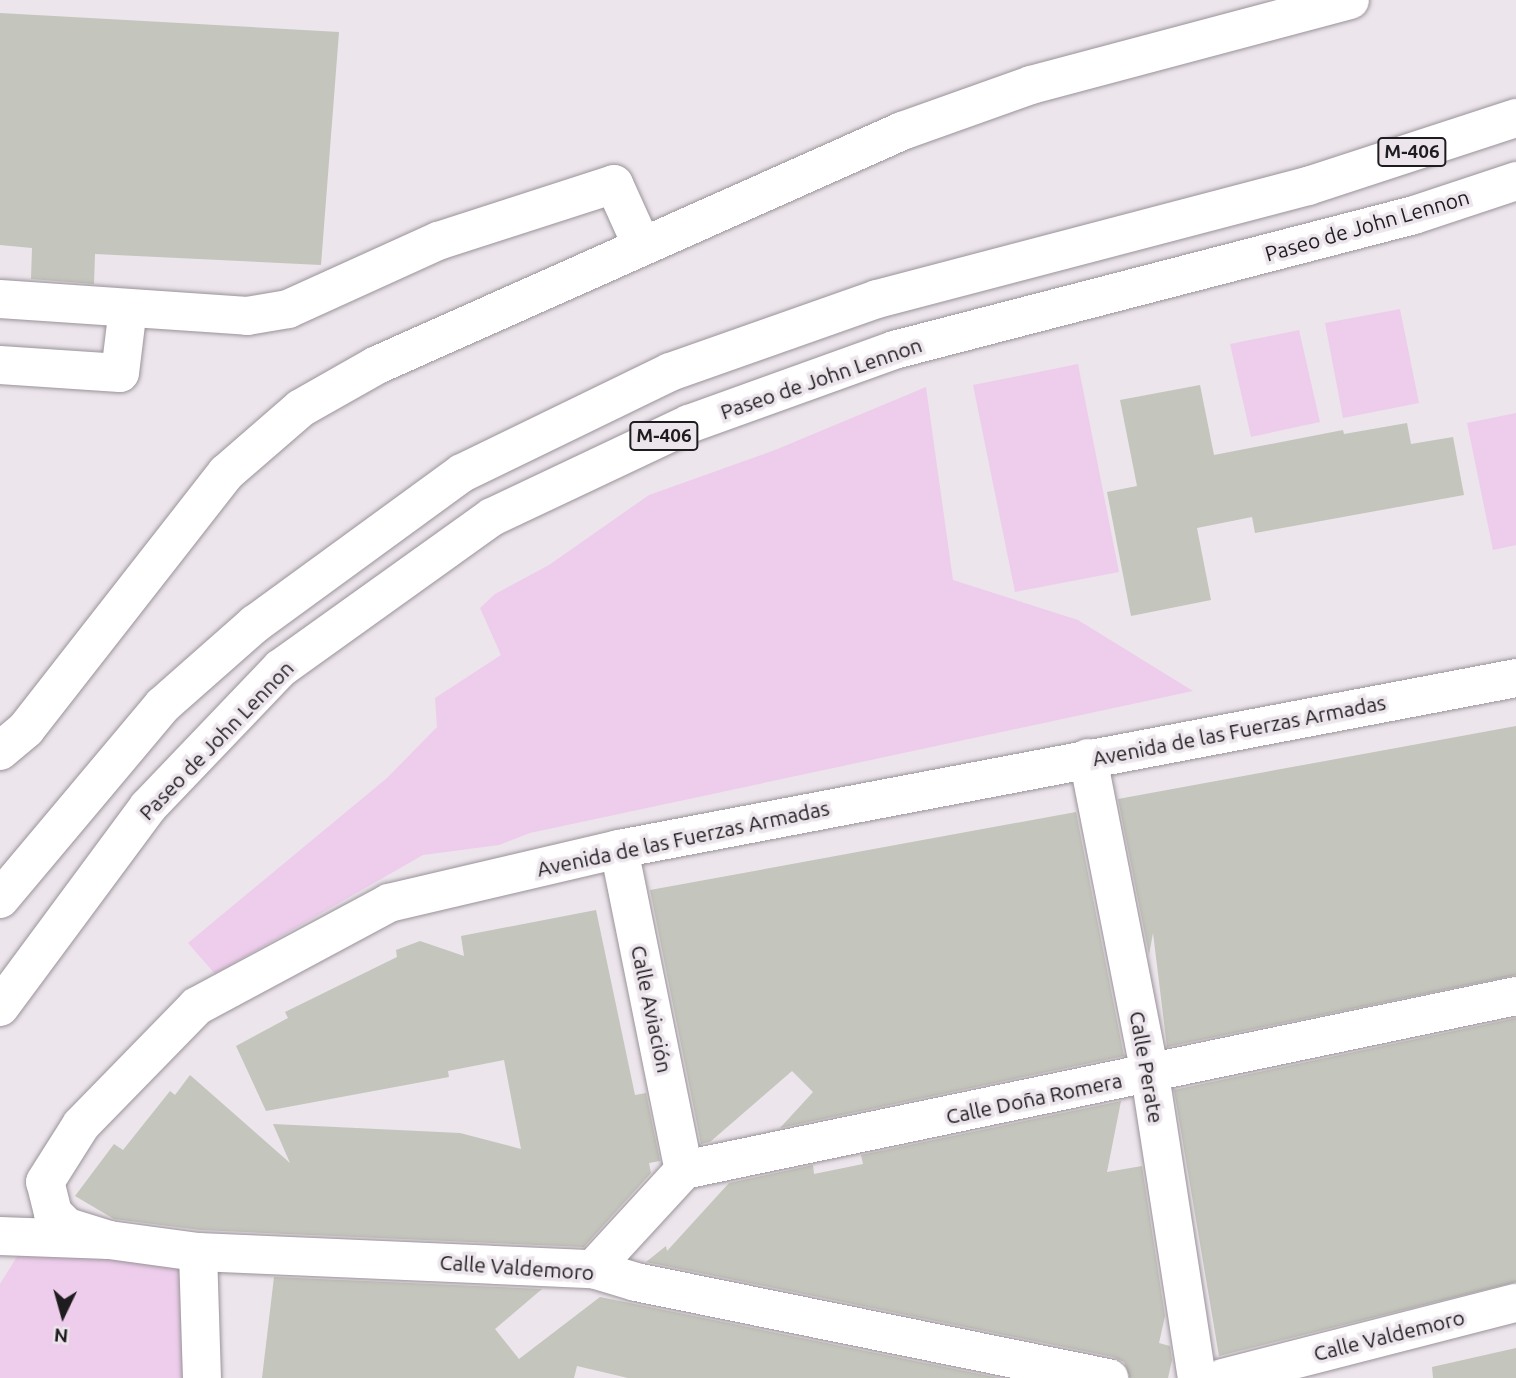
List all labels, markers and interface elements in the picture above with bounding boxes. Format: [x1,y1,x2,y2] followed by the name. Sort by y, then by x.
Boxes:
[1377,136,1447,168] road number: M-406
[1262,184,1472,266] street label: Paseo de John Lennon
[717,332,925,424] street label: Paseo de John Lennon
[629,420,699,452] road number: M-406
[133,655,299,825] street label: Paseo de John Lennon
[1090,689,1388,771] street label: Avenida de las Fuerzas Armadas
[534,795,832,881] street label: Avenida de las Fuerzas Armadas
[626,943,678,1075] street label: Calle Aviación
[1125,1009,1169,1125] street label: Calle Perate
[944,1067,1124,1129] street label: Calle Doña Romera
[439,1249,595,1285] street label: Calle Valdemoro
[28,1280,98,1350] north arrow
[1311,1304,1467,1366] street label: Calle Valdemoro
[53,1324,69,1347] text: N

